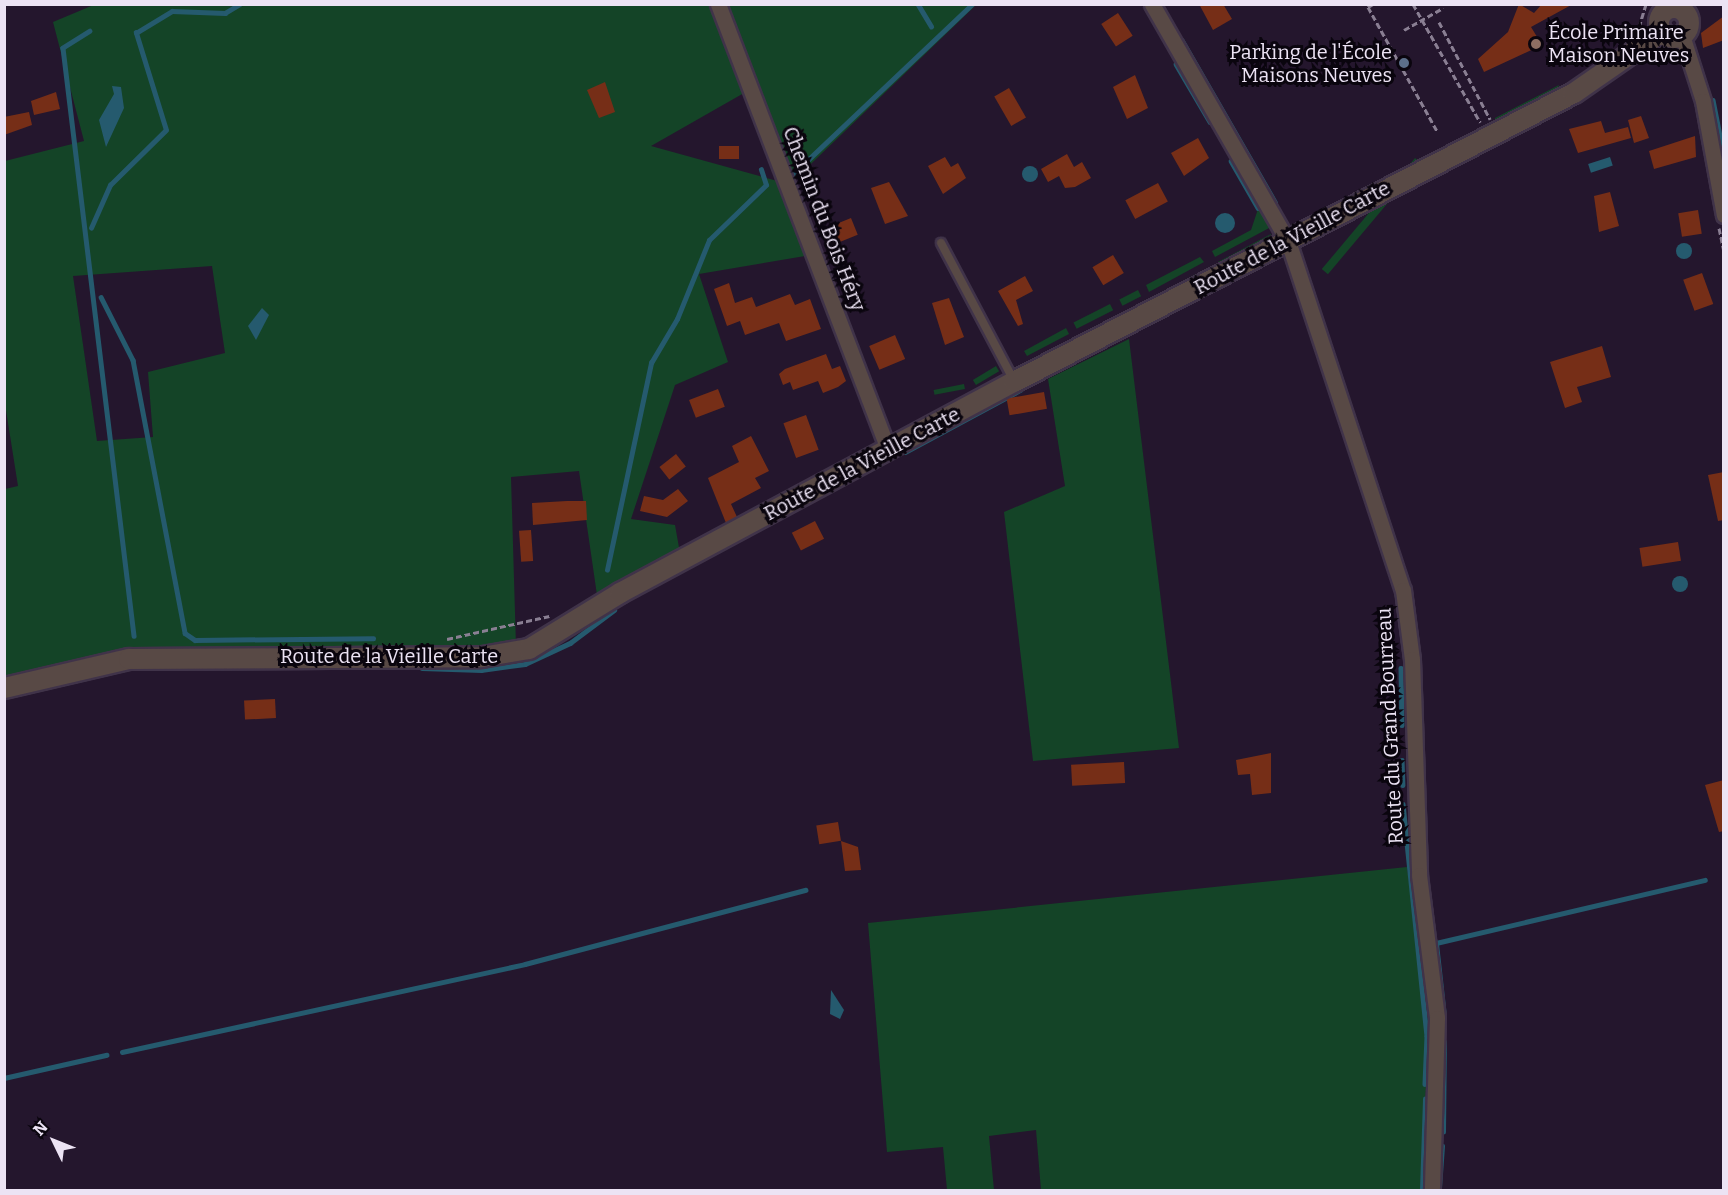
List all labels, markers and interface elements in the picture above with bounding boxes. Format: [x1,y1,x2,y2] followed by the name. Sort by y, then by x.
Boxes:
[1548,20,1689,67] place label: École Primaire Maison Neuves
[1529,37,1543,51] marker: École Primaire Maison Neuves
[1229,40,1392,87] place label: Parking de l'École Maisons Neuves
[1397,56,1411,70] marker: Parking de l'École Maisons Neuves
[778,123,870,315] street label: Chemin du Bois Héry
[1190,176,1394,300] street label: Route de la Vieille Carte
[760,402,964,526] street label: Route de la Vieille Carte
[1372,607,1408,845] street label: Route du Grand Bourreau
[280,644,498,668] street label: Route de la Vieille Carte
[24,1111,84,1171] north arrow
[29,1117,52,1139] text: N

